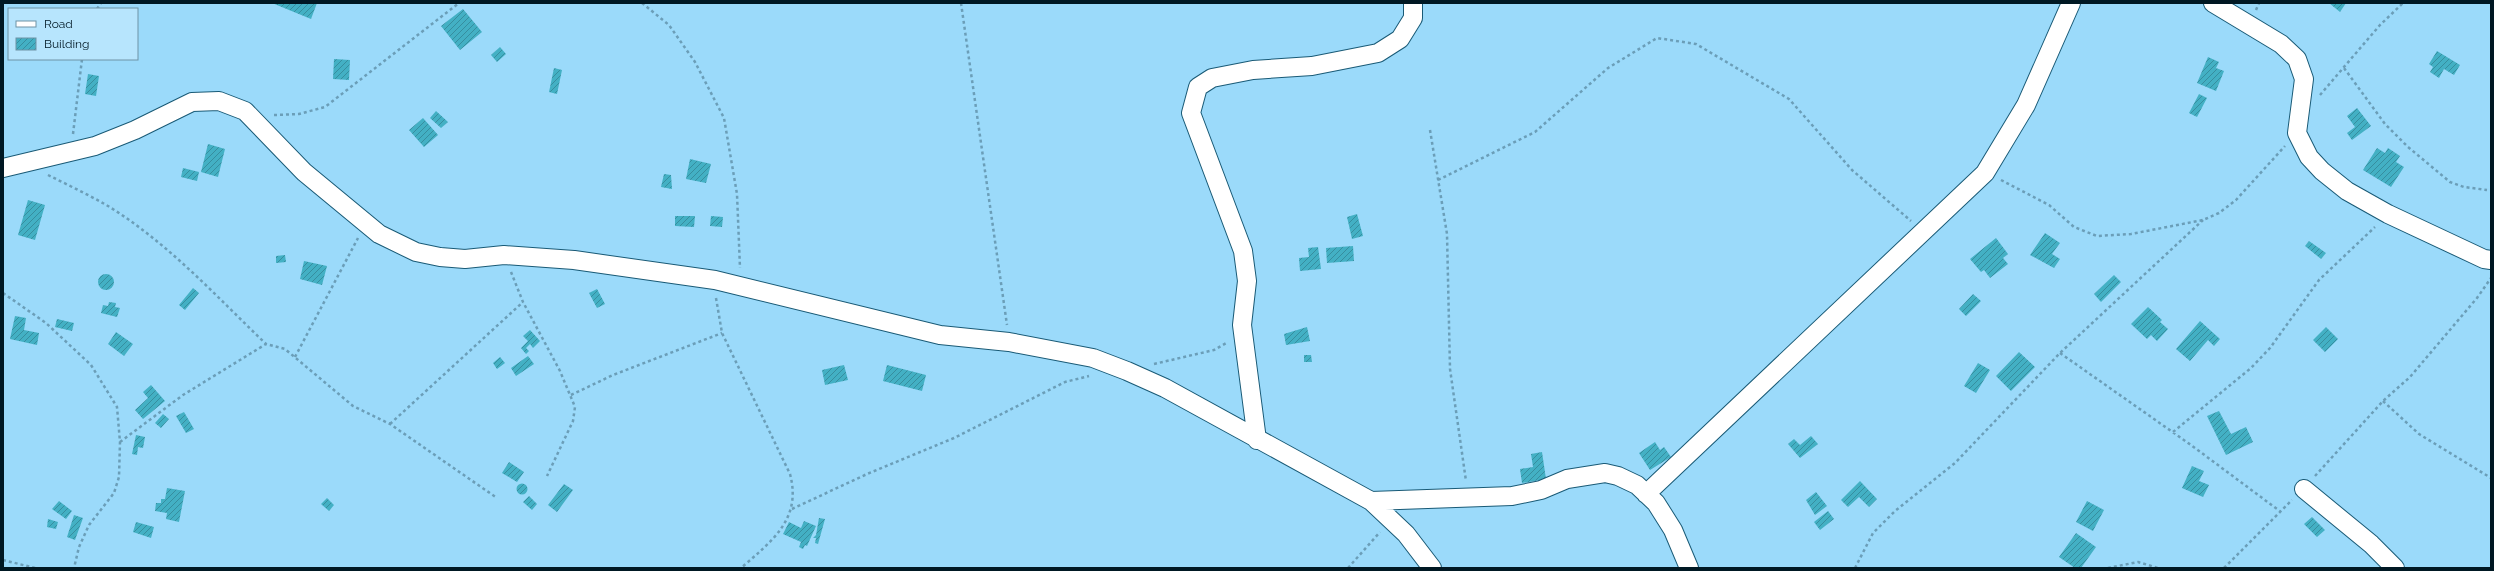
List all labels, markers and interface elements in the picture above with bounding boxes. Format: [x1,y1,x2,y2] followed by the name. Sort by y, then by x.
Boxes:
[8,8,138,60] legend
[44,17,73,31] text: Road
[44,37,90,51] text: Building

